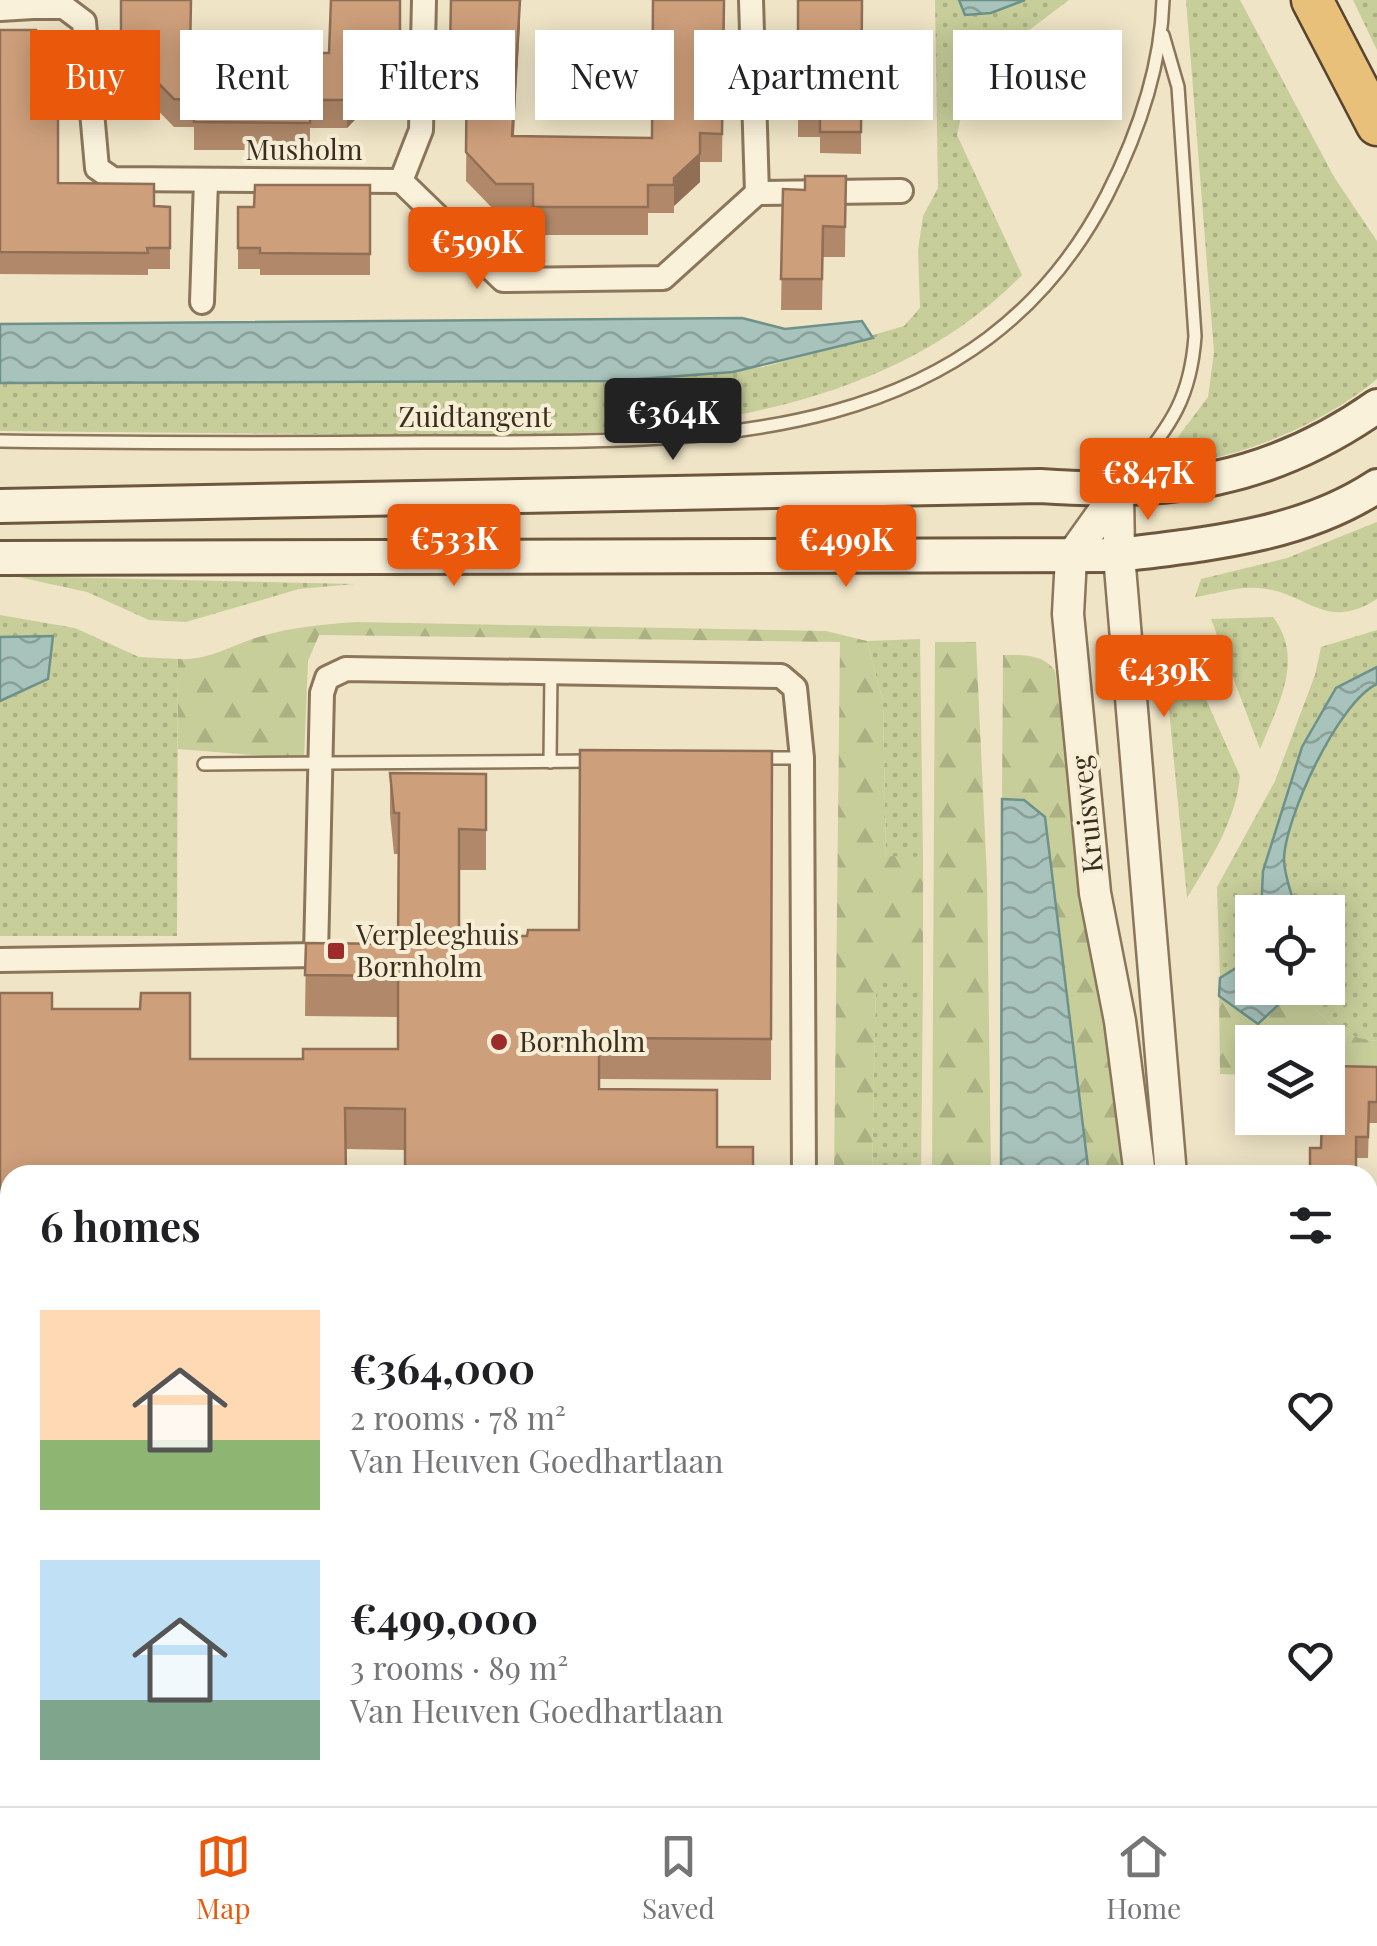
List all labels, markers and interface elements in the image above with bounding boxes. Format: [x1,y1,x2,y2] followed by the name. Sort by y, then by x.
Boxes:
[30,30,160,120] chip: Buy
[180,30,323,120] chip: Rent
[343,30,515,120] chip: Filters
[535,30,674,120] chip: New
[694,30,933,120] chip: Apartment
[953,30,1122,120] chip: House
[245,130,363,167] street label: Musholm
[407,207,547,292] pin: €599K
[430,218,524,261] text: €599K
[603,378,743,463] pin: €364K
[626,389,720,432] text: €364K
[399,397,552,434] street label: Zuidtangent
[1078,438,1218,523] pin: €847K
[1102,449,1194,492] text: €847K
[384,504,524,589] pin: €533K
[776,505,916,590] pin: €499K
[409,515,499,558] text: €533K
[798,516,894,559] text: €499K
[1094,635,1234,720] pin: €439K
[1118,646,1210,689] text: €439K
[1061,753,1110,875] street label: Kruisweg
[1235,895,1345,1135] map controls
[1235,895,1345,1005] button: locate
[355,915,519,984] place label: Verpleeghuis Bornholm
[325,940,347,962] marker: Verpleeghuis Bornholm
[519,1022,646,1059] place label: Bornholm
[1235,1025,1345,1135] button: layers
[488,1031,510,1053] marker: Bornholm
[40,1197,201,1253] text: 6 homes
[1283,1198,1338,1253] icon: filters
[350,1339,535,1395] text: €364,000
[120,1350,240,1470] icon: home
[1283,1383,1338,1438] icon: heart
[350,1395,566,1438] text: 2 rooms · 78 m²
[350,1438,724,1481] text: Van Heuven Goedhartlaan
[350,1589,538,1645] text: €499,000
[120,1600,240,1720] icon: home
[1283,1633,1338,1688] icon: heart
[350,1645,568,1688] text: 3 rooms · 89 m²
[350,1688,724,1731] text: Van Heuven Goedhartlaan
[196,1829,251,1926] tab: Map
[642,1829,715,1926] tab: Saved
[1106,1829,1181,1926] tab: Home

